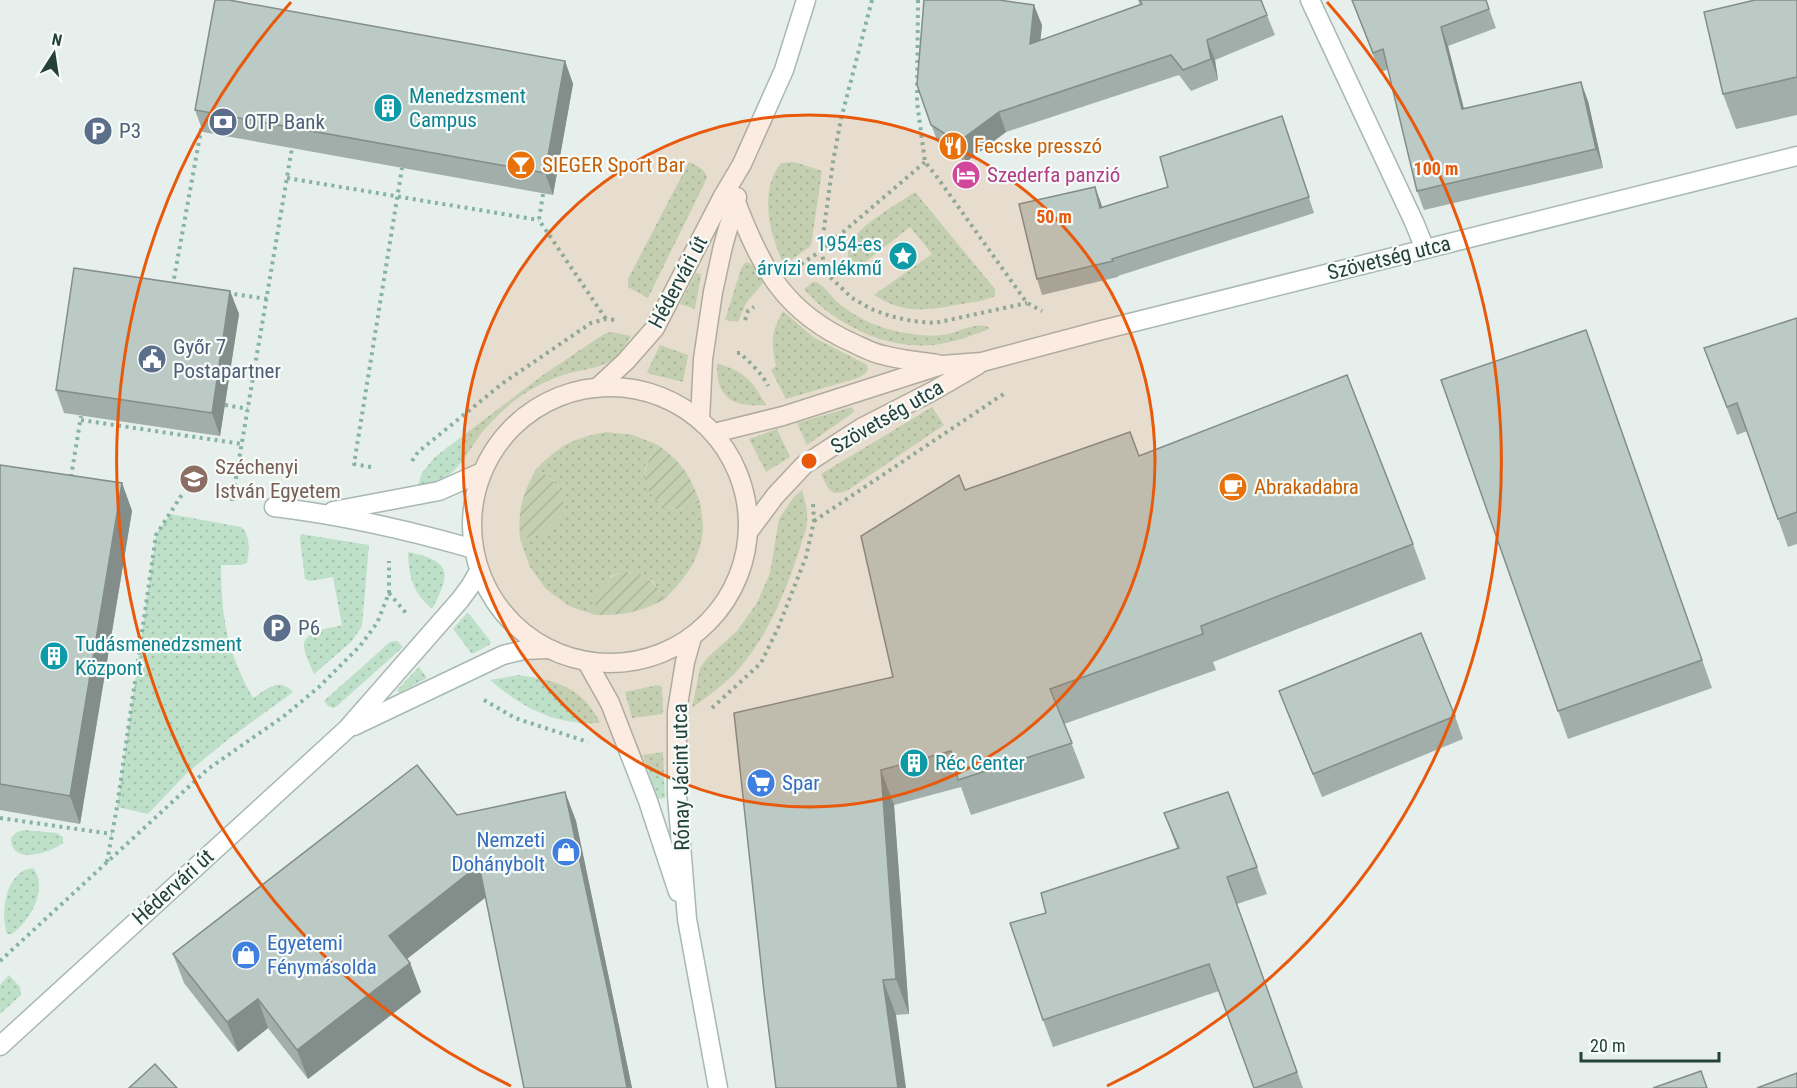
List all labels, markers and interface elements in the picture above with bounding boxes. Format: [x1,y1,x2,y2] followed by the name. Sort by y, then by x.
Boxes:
[24,24,84,84] north arrow
[50,30,64,50] text: N
[409,84,526,132] place label: Menedzsment Campus
[372,92,404,124] building icon: Menedzsment Campus
[207,106,239,138] bank icon: OTP Bank
[244,110,325,134] place label: OTP Bank
[82,115,114,147] parking icon: P3
[119,119,141,143] place label: P3
[937,130,969,162] restaurant icon: Fecske presszó
[974,134,1102,158] place label: Fecske presszó
[505,149,537,181] bar icon: SIEGER Sport Bar
[542,153,685,177] place label: SIEGER Sport Bar
[1414,158,1458,179] text: 100 m
[950,159,982,191] hotel icon: Szederfa panzió
[987,163,1120,187] place label: Szederfa panzió
[1036,206,1072,227] text: 50 m
[1325,231,1453,285] street label: Szövetség utca
[644,232,712,332] street label: Hédervári út
[757,232,882,280] place label: 1954-es árvízi emlékmű
[887,240,919,272] place icon: 1954-es árvízi emlékmű
[173,335,281,383] place label: Győr 7 Postapartner
[136,343,168,375] public building icon: Győr 7 Postapartner
[826,375,948,459] street label: Szövetség utca
[799,451,819,471] centre of rings
[215,455,341,503] place label: Széchenyi István Egyetem
[178,463,210,495] school or university icon: Széchenyi István Egyetem
[1217,471,1249,503] cafe icon: Abrakadabra
[1254,475,1359,499] place label: Abrakadabra
[261,612,293,644] parking icon: P6
[298,616,320,640] place label: P6
[75,632,242,680] place label: Tudásmenedzsment Központ
[38,640,70,672] building icon: Tudásmenedzsment Központ
[668,703,694,851] street label: Rónay Jácint utca
[898,747,930,779] building icon: Réc Center
[935,751,1025,775] place label: Réc Center
[745,767,777,799] supermarket icon: Spar
[782,771,820,795] place label: Spar
[451,828,545,876] place label: Nemzeti Dohánybolt
[550,836,582,868] shop icon: Nemzeti Dohánybolt
[127,844,219,930] street label: Hédervári út
[267,931,377,979] place label: Egyetemi Fénymásolda
[230,939,262,971] shop icon: Egyetemi Fénymásolda
[1581,1025,1719,1063] scale bar
[1590,1035,1625,1056] text: 20 m

